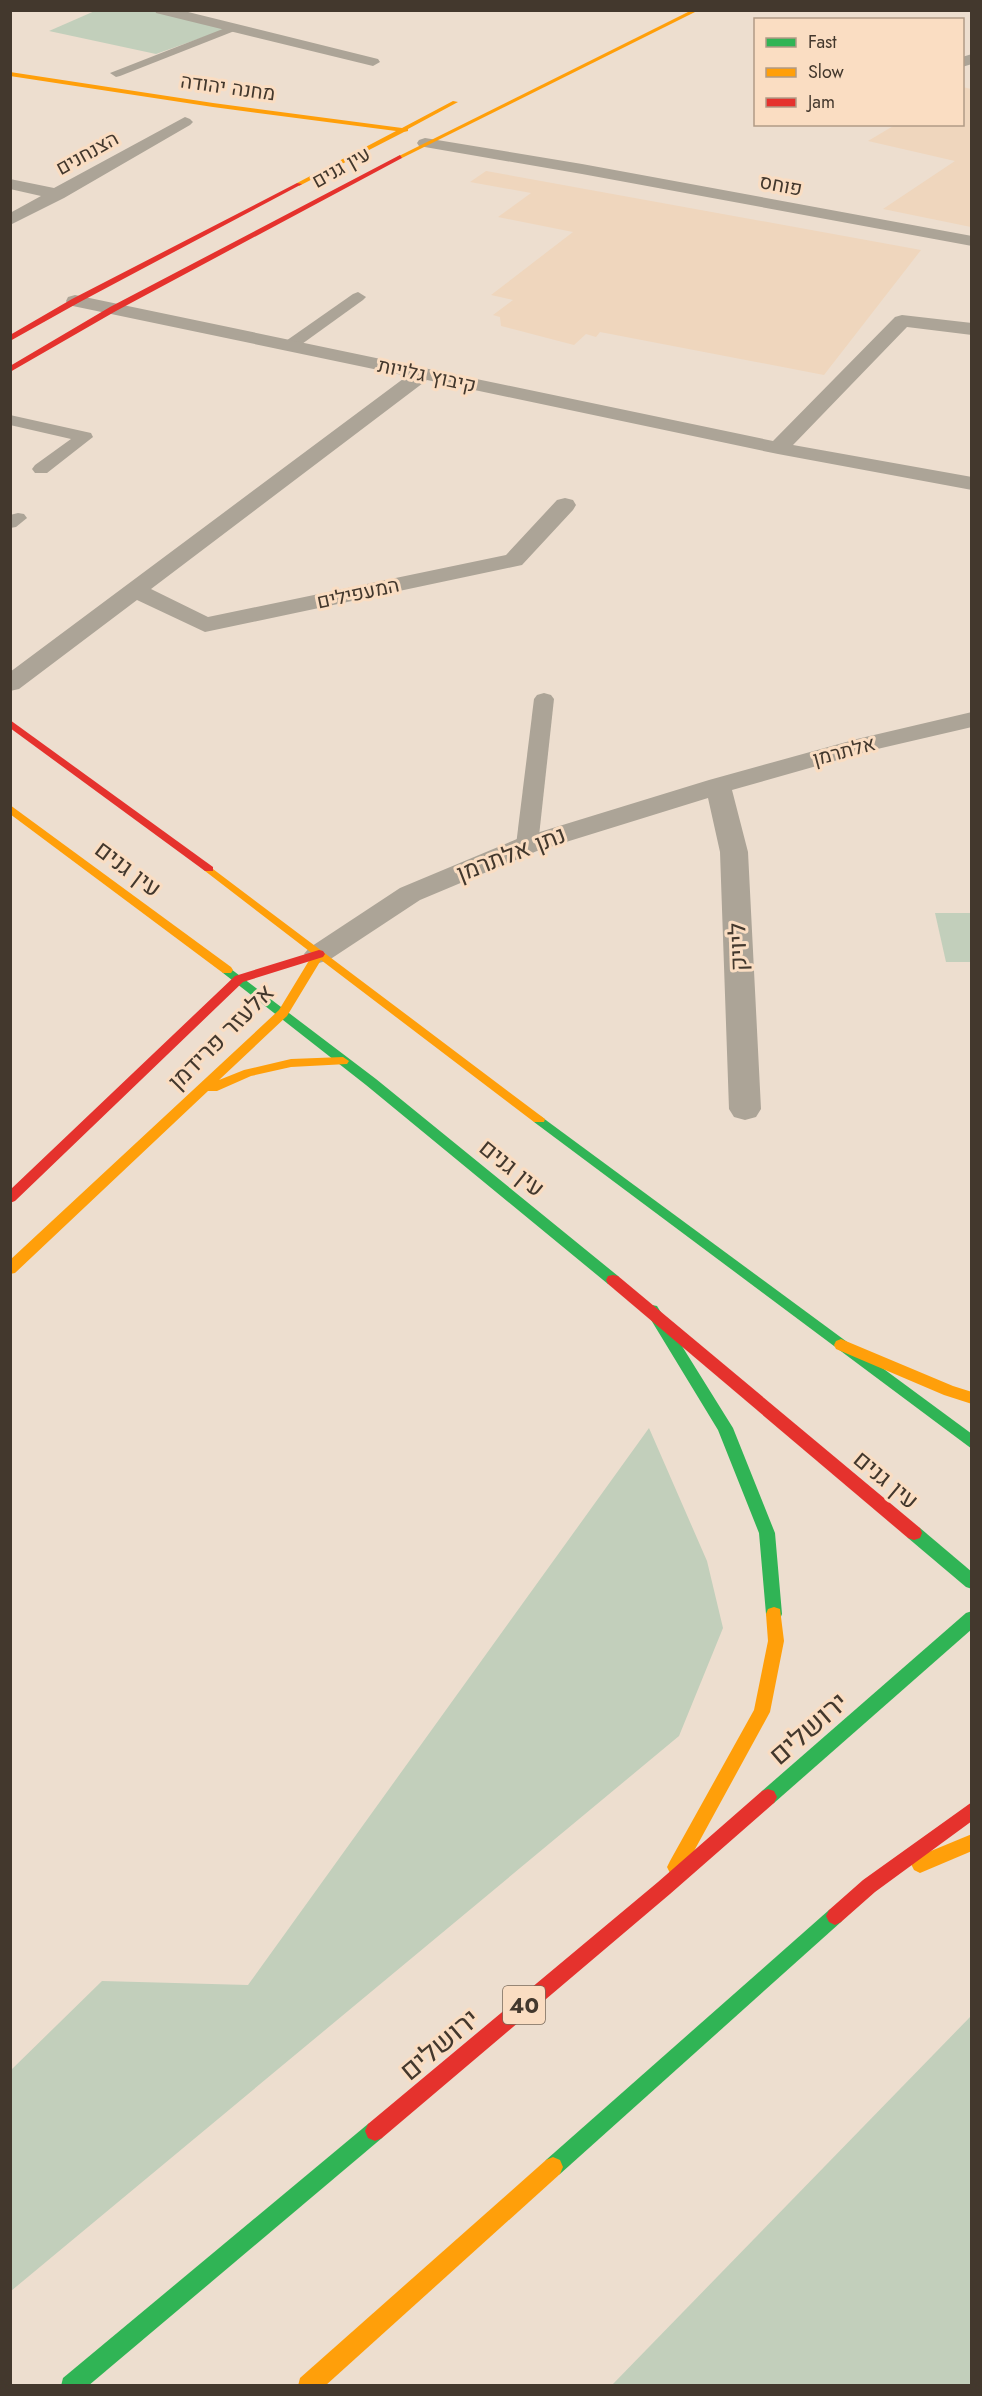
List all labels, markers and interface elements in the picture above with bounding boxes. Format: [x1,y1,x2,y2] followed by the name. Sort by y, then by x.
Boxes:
[754,18,964,126] legend
[808,29,837,55] text: Fast
[808,59,845,85] text: Slow
[179,66,277,109] street label: מחנה יהודה
[806,89,835,115] text: Jam
[50,124,124,183] street label: הצנחנים
[307,139,376,195] street label: עין גנים
[757,167,805,204] street label: פוחס
[375,351,479,400] street label: קיבוץ גלויות
[314,571,402,616] street label: המעפילים
[810,729,879,774] street label: אלתרמן
[451,817,570,890] street label: נתן אלתרמן
[88,832,169,905] street label: עין גנים
[719,922,756,972] street label: ליויק
[160,976,282,1098] street label: אלעזר פרידמן
[472,1130,553,1205] street label: עין גנים
[846,1442,927,1517] street label: עין גנים
[760,1682,857,1774] street label: ירושלים
[503,1986,545,2024] road number: 40
[390,1999,488,2090] street label: ירושלים

